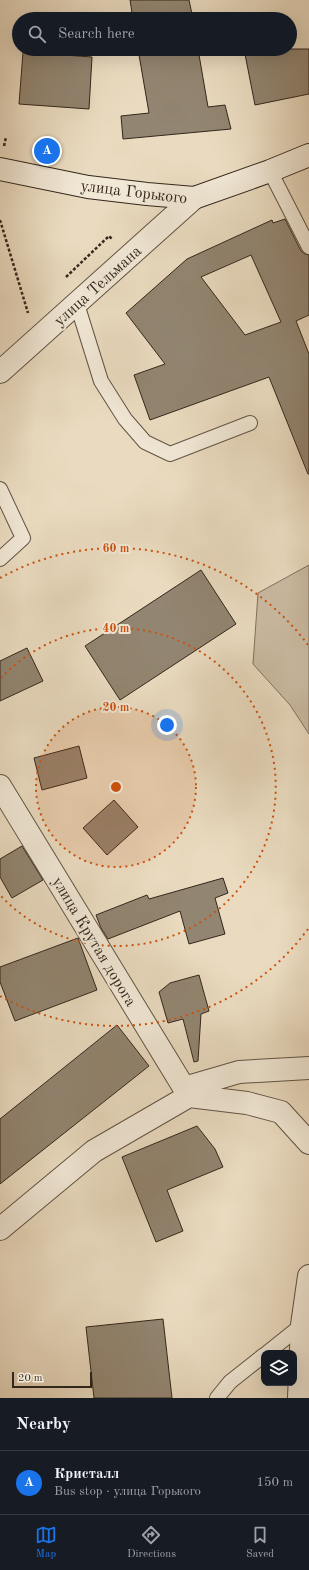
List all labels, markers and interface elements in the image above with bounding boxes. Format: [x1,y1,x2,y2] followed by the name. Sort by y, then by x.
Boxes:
[12,12,297,56] search box
[26,23,48,45] icon: search
[58,27,135,42] text: Search here
[34,136,60,166] pin: A
[79,178,188,207] street label: улица Горького
[52,243,145,330] street label: улица Тельмана
[103,543,130,555] text: 60 m
[103,623,130,635] text: 40 m
[103,702,130,714] text: 20 m
[157,715,177,735] your location
[109,780,123,794] centre of rings
[48,874,138,1010] street label: улица Крутая дорога
[261,1350,297,1386] map controls
[261,1350,297,1386] button: layers
[12,1370,92,1389] scale bar
[18,1373,43,1384] text: 20 m
[16,1416,71,1433] text: Nearby
[54,1467,119,1482] text: Кристалл
[24,1476,34,1489] text: A
[256,1476,293,1489] text: 150 m
[54,1485,201,1498] text: Bus stop · улица Горького
[35,1524,57,1562] tab: Map
[127,1524,176,1562] tab: Directions
[246,1524,274,1562] tab: Saved

